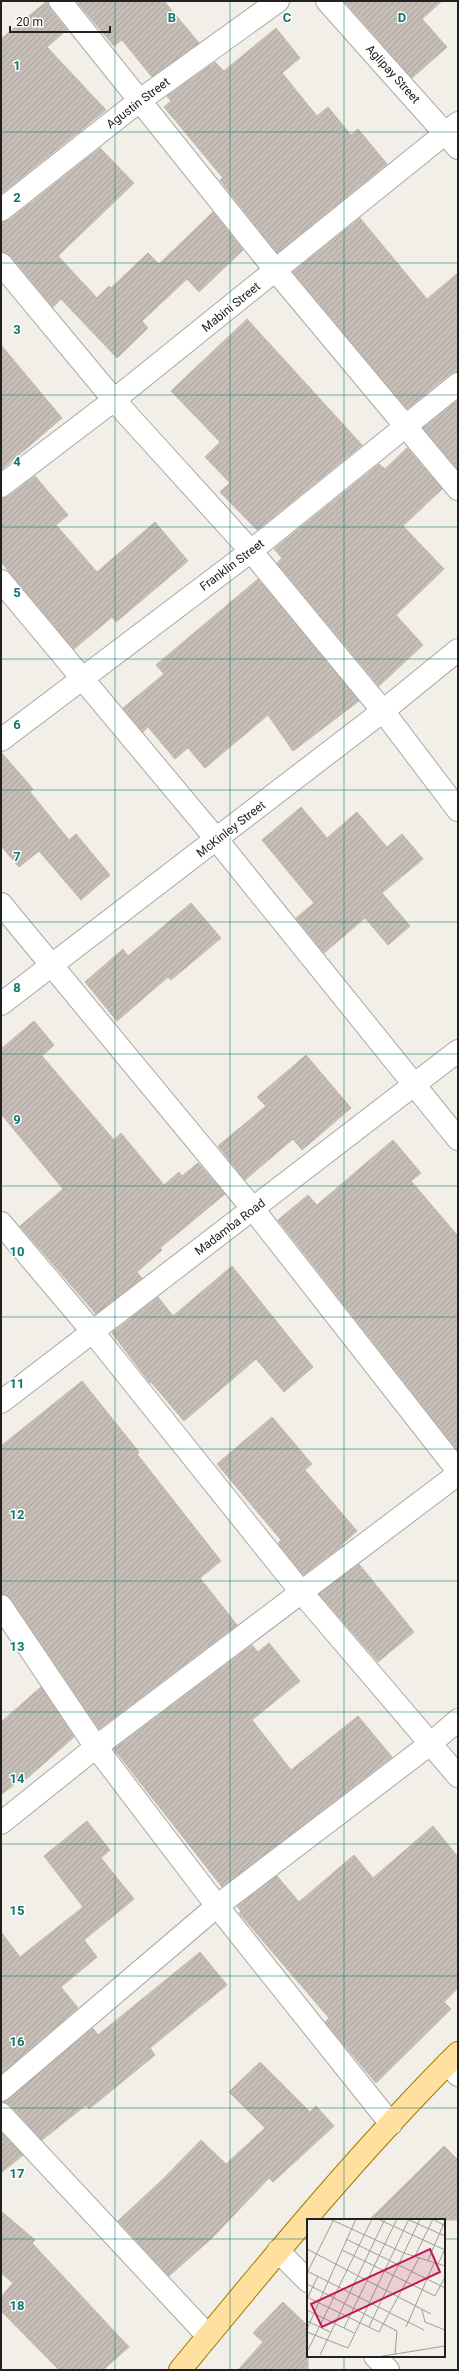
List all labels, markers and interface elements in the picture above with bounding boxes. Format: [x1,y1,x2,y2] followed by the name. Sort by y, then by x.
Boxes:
[10,8,110,34] scale bar
[168,10,176,25] text: B
[283,10,292,25] text: C
[398,10,406,25] text: D
[16,15,43,29] text: 20 m
[363,42,423,106] street label: Aglipay Street
[13,58,21,73] text: 1
[104,75,172,131] street label: Agustin Street
[13,190,21,205] text: 2
[199,279,263,335] street label: Mabini Street
[13,322,21,337] text: 3
[13,454,21,469] text: 4
[197,536,267,594] street label: Franklin Street
[13,585,21,600] text: 5
[13,717,21,732] text: 6
[194,798,268,860] street label: McKinley Street
[13,849,21,864] text: 7
[13,980,21,995] text: 8
[13,1112,21,1127] text: 9
[192,1196,268,1258] street label: Madamba Road
[10,1244,24,1259] text: 10
[10,1376,24,1391] text: 11
[10,1507,24,1522] text: 12
[10,1639,24,1654] text: 13
[10,1771,25,1786] text: 14
[10,1903,24,1918] text: 15
[10,2034,25,2049] text: 16
[10,2166,24,2181] text: 17
[307,2219,445,2357] inset map
[10,2298,24,2313] text: 18

